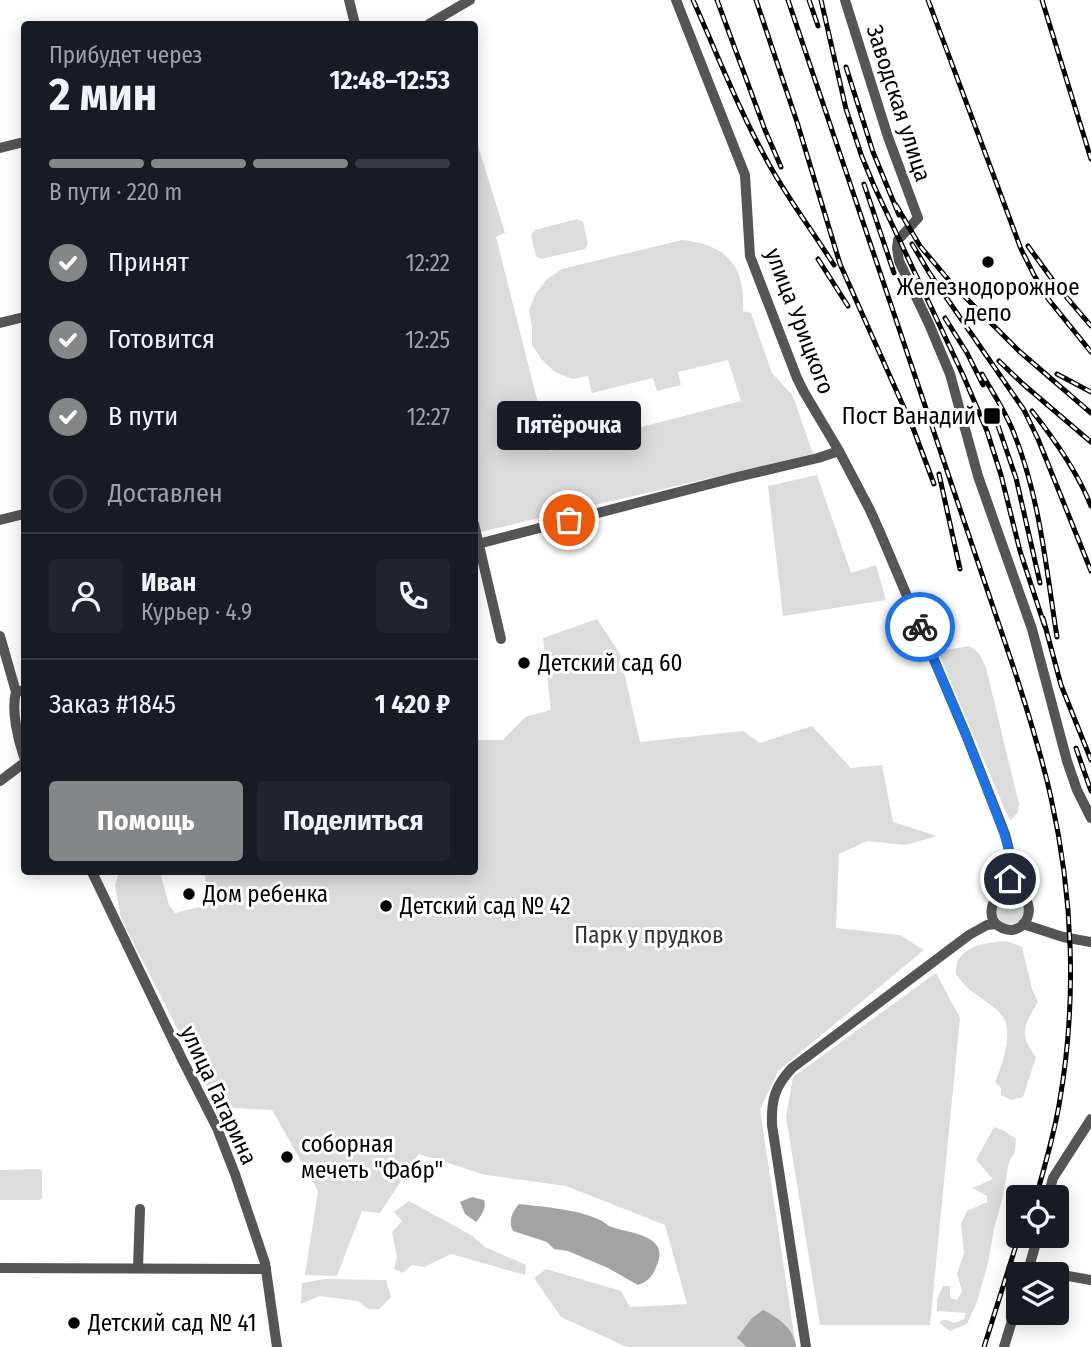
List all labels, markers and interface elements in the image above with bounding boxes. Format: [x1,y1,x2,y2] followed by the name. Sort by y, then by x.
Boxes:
[860,21,938,185] street label: Заводская улица
[49,41,202,69] text: Прибудет через
[329,65,450,96] text: 12:48–12:53
[49,67,157,122] text: 2 мин
[49,178,182,206] text: В пути · 220 m
[49,244,87,282] icon: check
[759,244,841,398] street label: улица Урицкого
[108,247,189,278] text: Принят
[406,249,450,277] text: 12:22
[980,254,996,270] marker: Железнодорожное депо
[896,273,1080,327] place label: Железнодорожное депо
[49,321,87,359] icon: check
[108,324,215,355] text: Готовится
[405,326,450,354] text: 12:25
[49,398,87,436] icon: check
[108,401,178,432] text: В пути
[497,401,641,450] callout: Пятёрочка
[842,402,976,430] place label: Пост Ванадий
[407,403,450,431] text: 12:27
[982,406,1002,426] marker: Пост Ванадий
[516,411,622,439] text: Пятёрочка
[108,478,223,509] text: Доставлен
[539,490,599,550] pin
[550,501,588,539] icon: bag
[49,559,123,633] button: person
[376,559,450,633] button: phone
[141,567,196,598] text: Иван
[885,592,955,662] courier
[141,598,252,626] text: Курьер · 4.9
[901,608,939,646] icon: bike
[537,649,682,677] place label: Детский сад 60
[516,655,532,671] marker: Детский сад 60
[49,689,176,720] text: Заказ #1845
[375,689,450,720] text: 1 420 ₽
[49,781,243,861] button: Помощь
[257,781,450,861] button: Поделиться
[980,849,1040,909] pin
[991,860,1029,898] icon: home
[202,880,328,908] place label: Дом ребенка
[181,886,197,902] marker: Дом ребенка
[399,892,571,920] place label: Детский сад № 42
[378,898,394,914] marker: Детский сад № 42
[574,921,724,949] park label: Парк у прудков
[175,1021,263,1169] street label: улица Гагарина
[301,1130,443,1184] place label: соборная мечеть "Фабр"
[279,1149,295,1165] marker: соборная мечеть "Фабр"
[1006,1185,1069,1325] map controls
[1006,1185,1069,1248] button: locate
[1006,1262,1069,1325] button: layers
[87,1309,256,1337] place label: Детский сад № 41
[66,1315,82,1331] marker: Детский сад № 41

